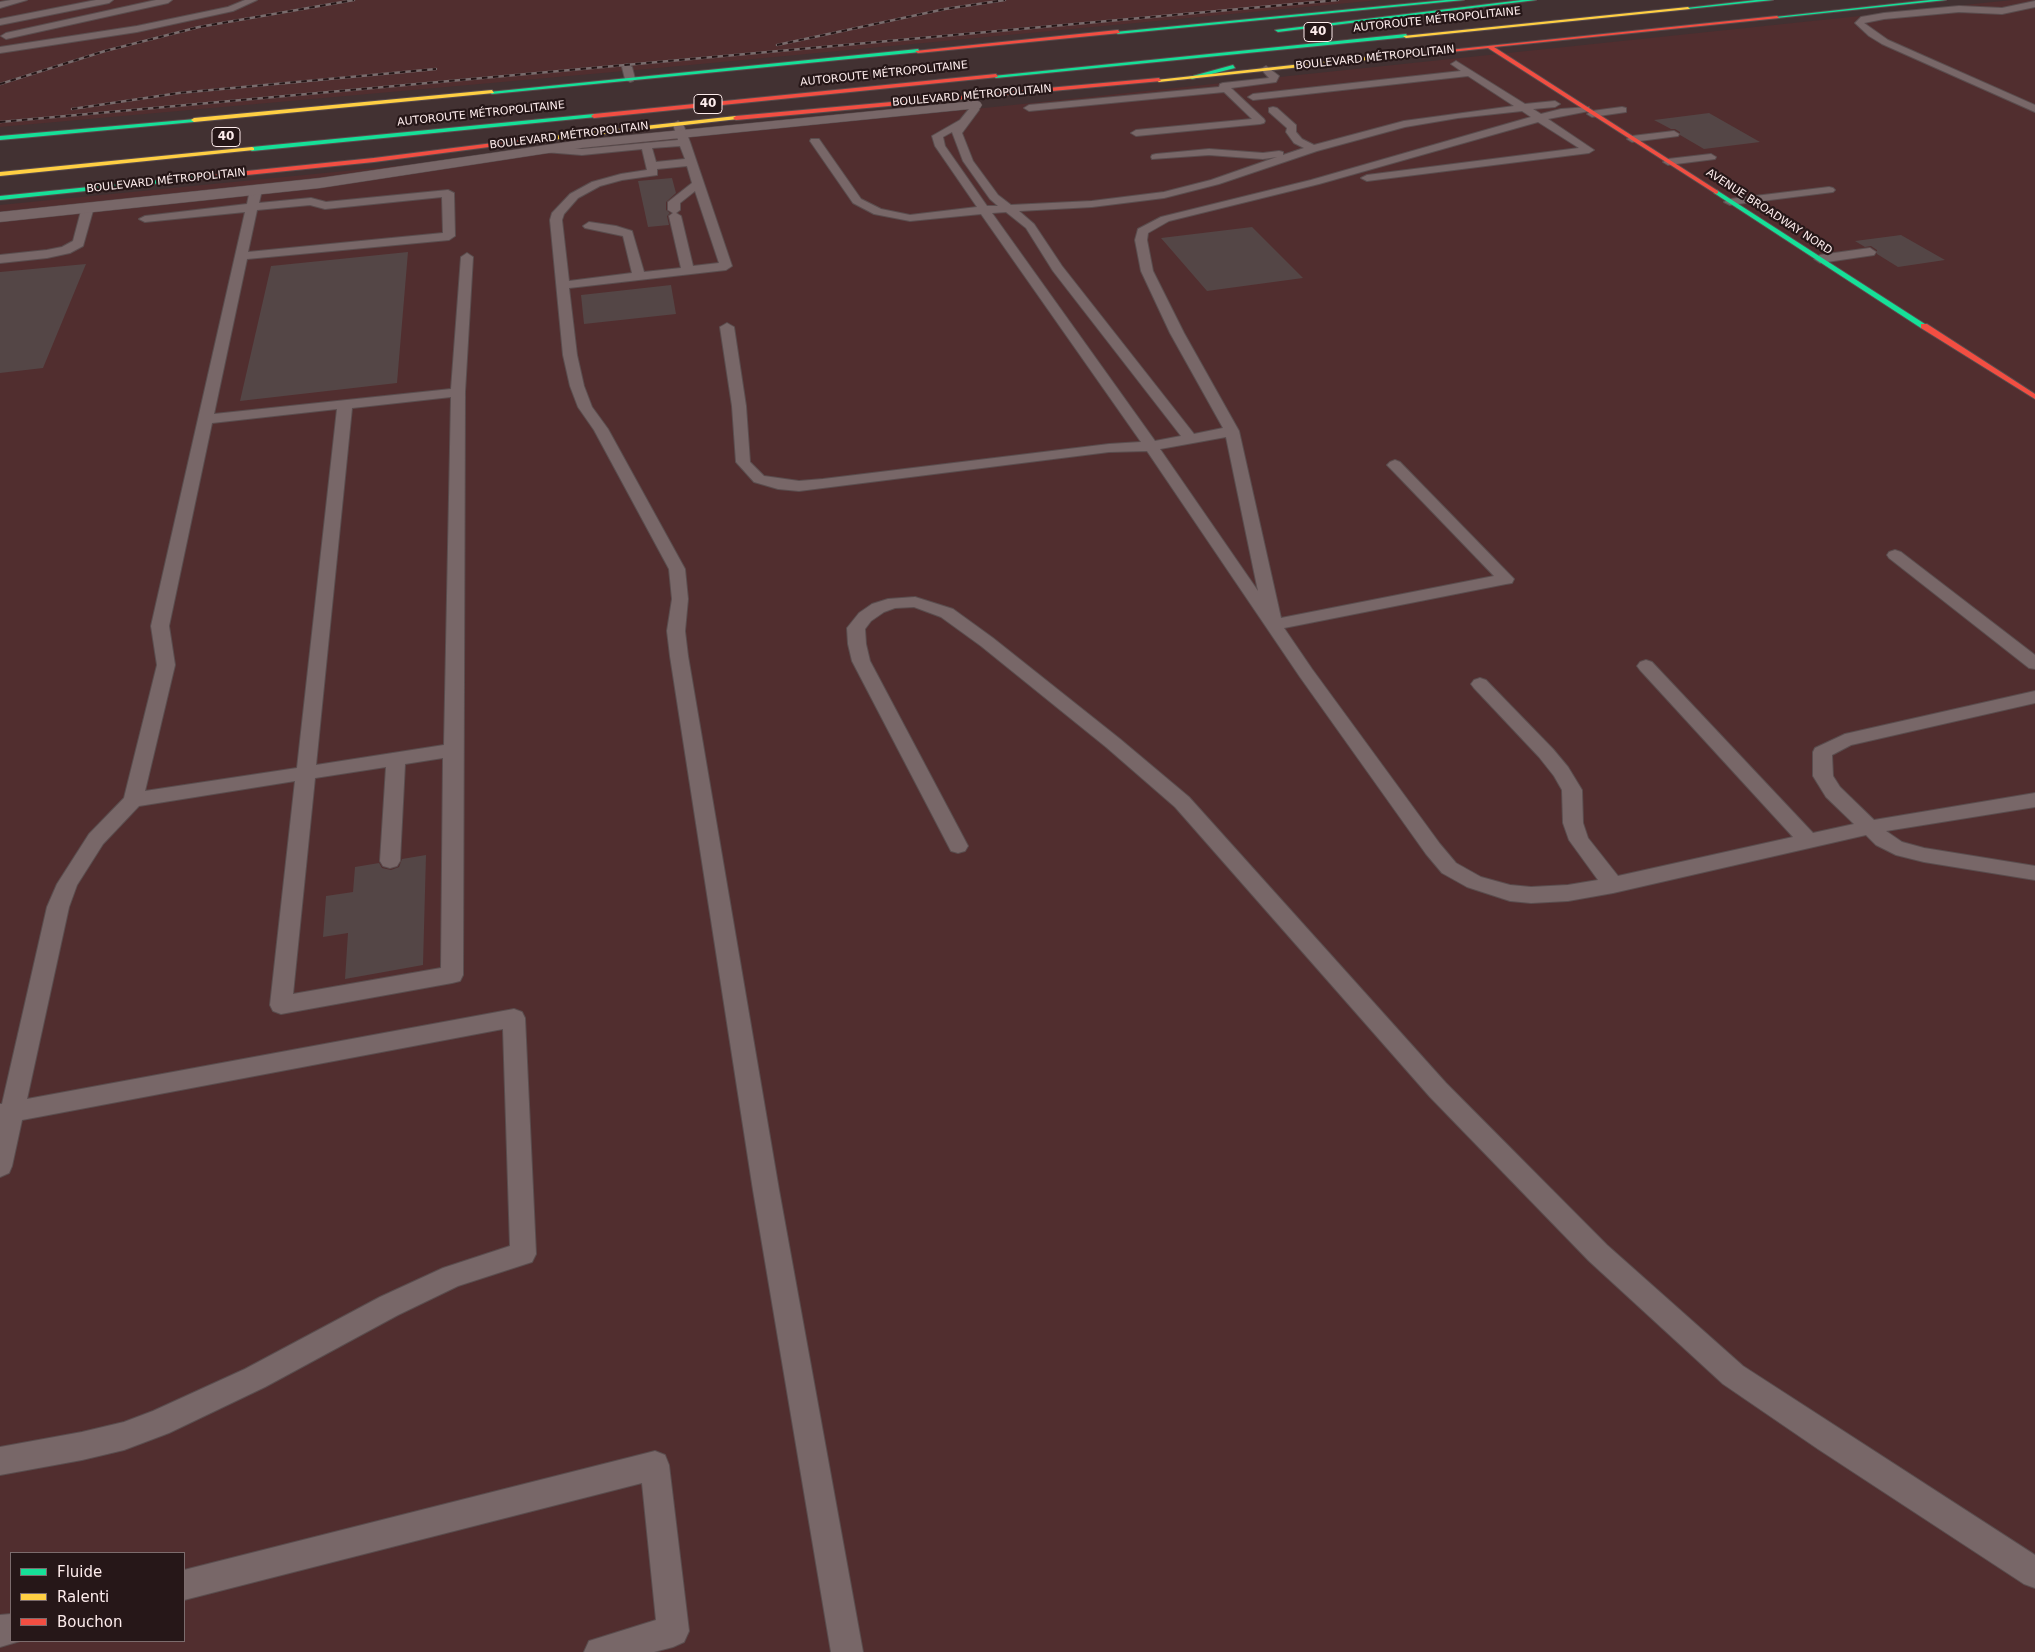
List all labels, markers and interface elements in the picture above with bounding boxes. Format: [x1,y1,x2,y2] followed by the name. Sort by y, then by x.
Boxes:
[1353,5,1521,35] street label: AUTOROUTE MÉTROPOLITAINE
[1304,22,1332,42] road number: 40
[1295,43,1455,73] street label: BOULEVARD MÉTROPOLITAIN
[800,59,968,89] street label: AUTOROUTE MÉTROPOLITAINE
[892,82,1052,110] street label: BOULEVARD MÉTROPOLITAIN
[694,95,722,114] road number: 40
[397,99,565,129] street label: AUTOROUTE MÉTROPOLITAINE
[489,120,649,152] street label: BOULEVARD MÉTROPOLITAIN
[212,128,240,146] road number: 40
[86,166,246,196] street label: BOULEVARD MÉTROPOLITAIN
[1703,166,1835,258] street label: AVENUE BROADWAY NORD
[10,1552,185,1642] legend
[57,1563,102,1581] text: Fluide
[57,1588,109,1606] text: Ralenti
[57,1613,122,1631] text: Bouchon

